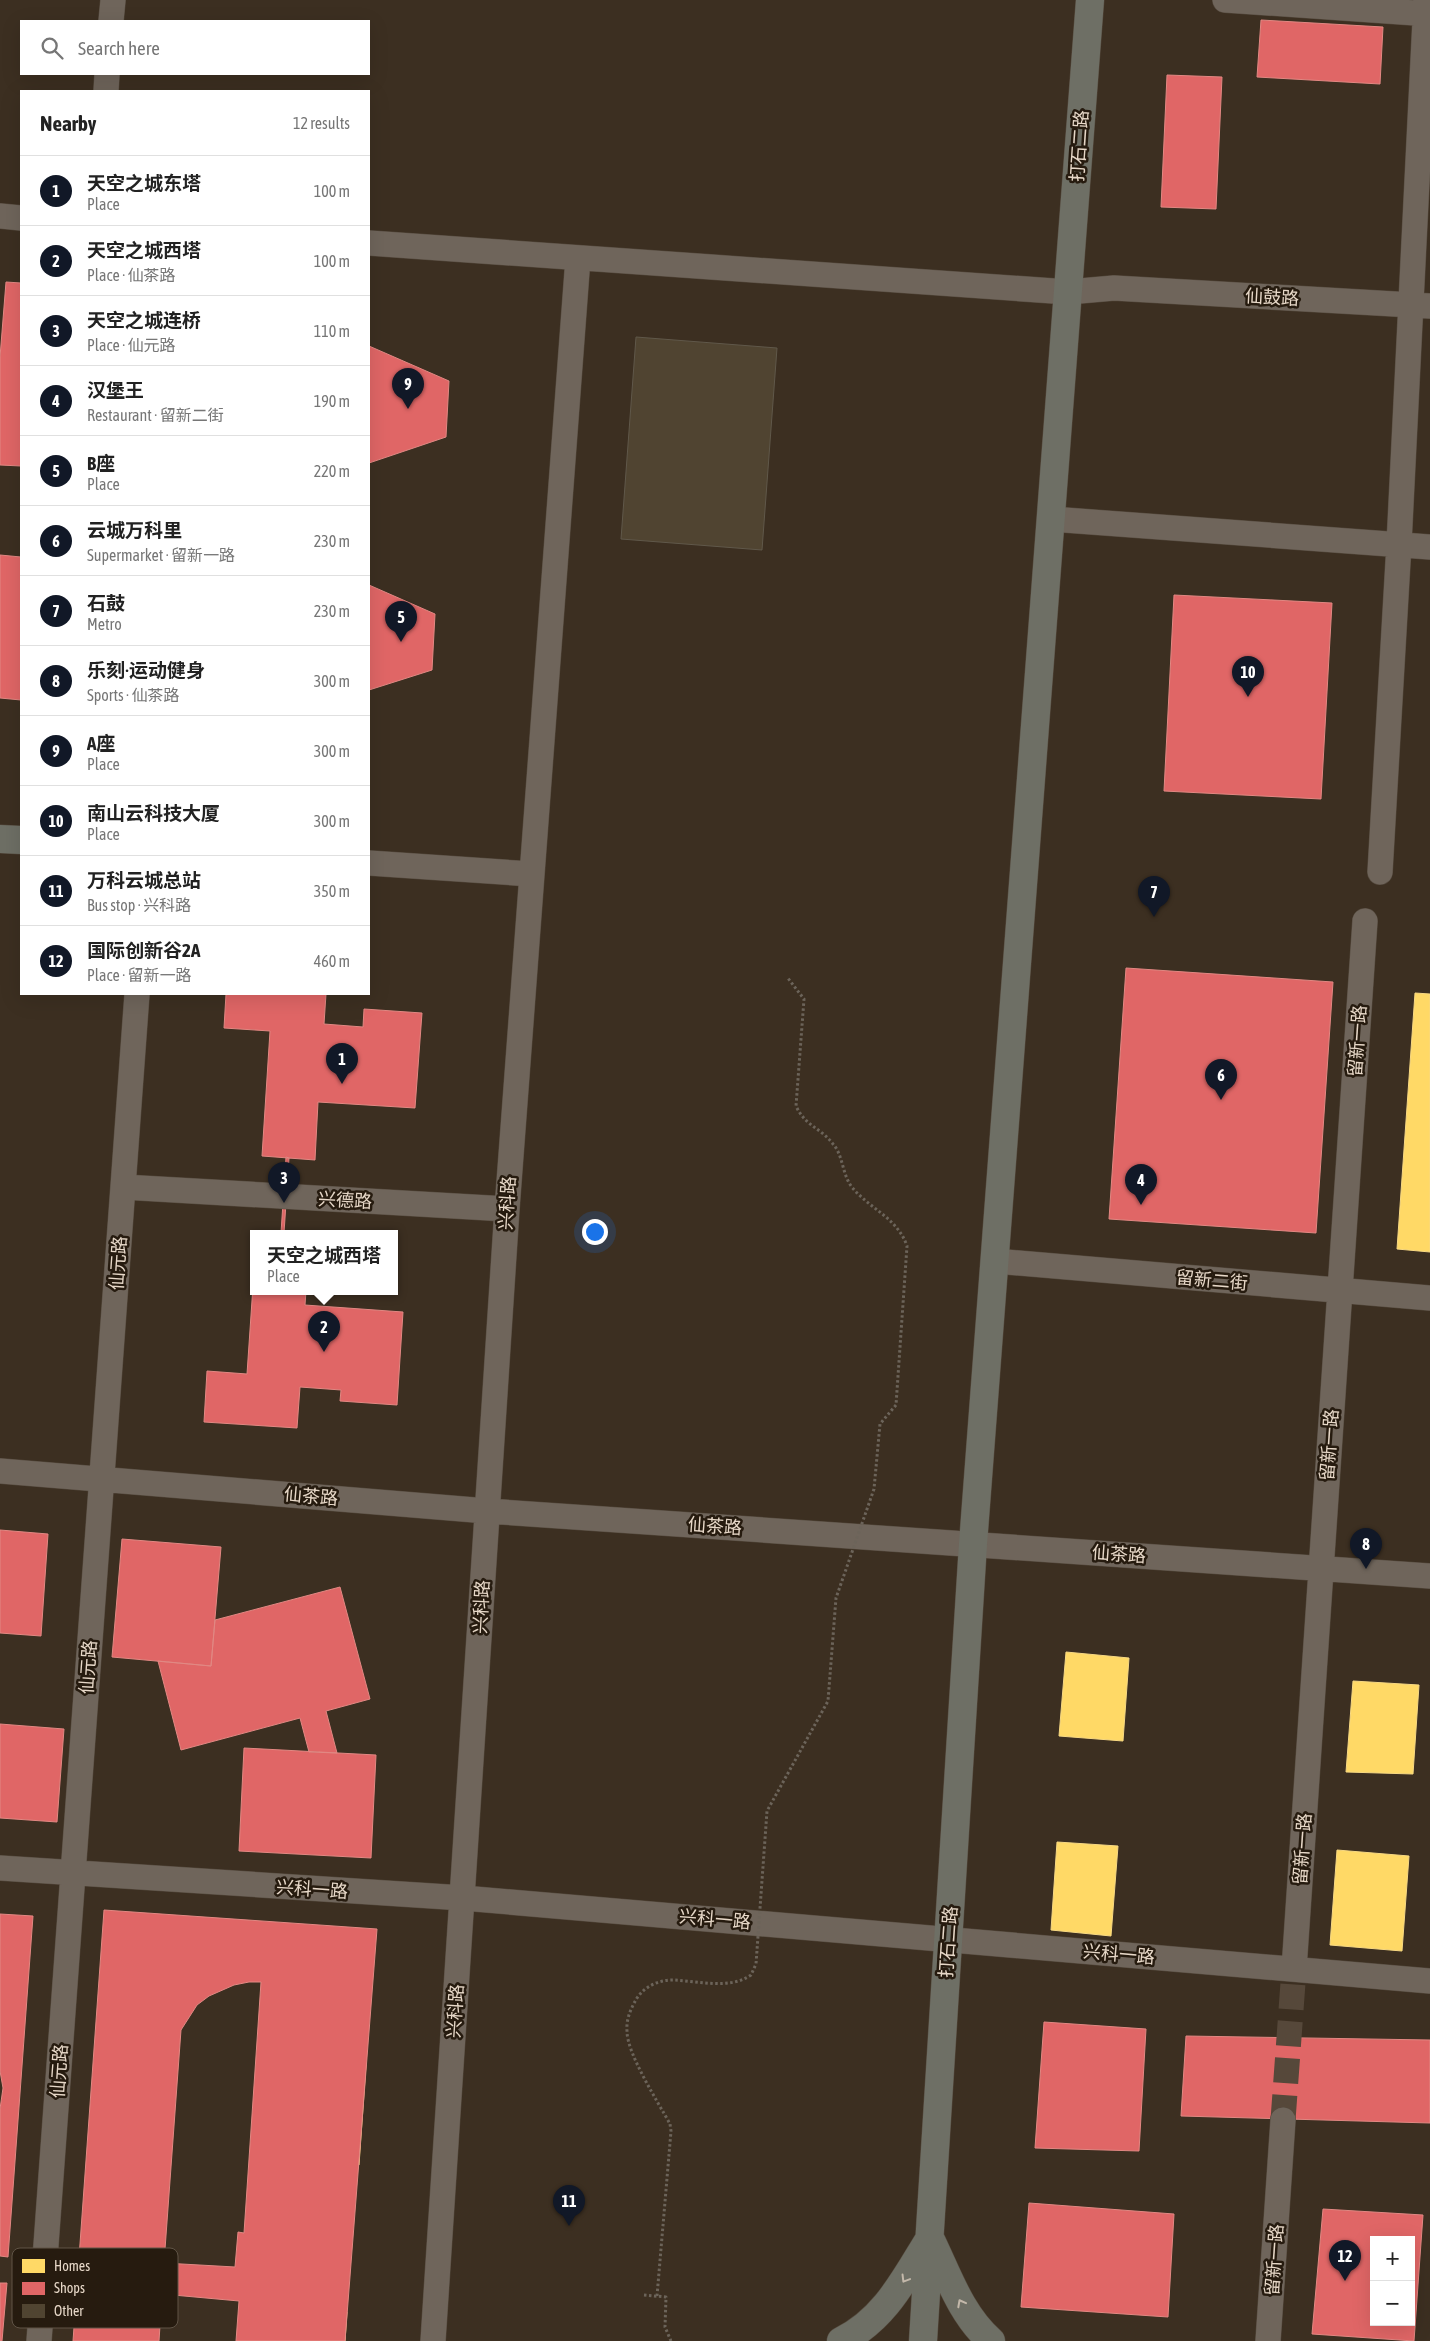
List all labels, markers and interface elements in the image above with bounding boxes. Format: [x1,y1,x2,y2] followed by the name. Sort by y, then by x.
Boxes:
[20,20,370,75] search box
[38,34,66,62] icon: search
[78,37,160,59] text: Search here
[1066,109,1092,183] street label: 打石二路
[40,111,96,135] text: Nearby
[293,114,350,132] text: 12 results
[87,172,201,194] text: 天空之城东塔
[52,182,60,200] text: 1
[314,182,350,200] text: 100 m
[87,195,120,213] text: Place
[87,239,201,261] text: 天空之城西塔
[52,252,60,270] text: 2
[314,252,350,270] text: 100 m
[87,266,176,284] text: Place · 仙茶路
[1244,285,1300,309] street label: 仙鼓路
[87,309,201,331] text: 天空之城连桥
[52,322,60,340] text: 3
[314,322,350,340] text: 110 m
[87,336,176,354] text: Place · 仙元路
[392,368,424,409] pin: 9
[87,379,144,401] text: 汉堡王
[52,392,60,410] text: 4
[314,392,350,410] text: 190 m
[87,406,224,424] text: Restaurant · 留新二街
[87,452,115,474] text: B座
[52,462,60,480] text: 5
[314,462,350,480] text: 220 m
[87,475,120,493] text: Place
[87,519,182,541] text: 云城万科里
[52,532,60,550] text: 6
[314,532,350,550] text: 230 m
[87,546,235,564] text: Supermarket · 留新一路
[87,592,125,614] text: 石鼓
[385,601,417,642] pin: 5
[52,602,60,620] text: 7
[314,602,350,620] text: 230 m
[87,615,122,633] text: Metro
[1232,656,1264,697] pin: 10
[87,659,205,681] text: 乐刻·运动健身
[52,672,60,690] text: 8
[314,672,350,690] text: 300 m
[87,686,179,704] text: Sports · 仙茶路
[87,732,115,754] text: A座
[52,742,60,760] text: 9
[314,742,350,760] text: 300 m
[87,755,120,773] text: Place
[87,802,220,824] text: 南山云科技大厦
[48,812,64,830] text: 10
[314,812,350,830] text: 300 m
[87,825,120,843] text: Place
[87,869,201,891] text: 万科云城总站
[1138,876,1170,917] pin: 7
[48,882,64,900] text: 11
[314,882,350,900] text: 350 m
[87,896,191,914] text: Bus stop · 兴科路
[87,939,200,961] text: 国际创新谷2A
[48,952,64,970] text: 12
[314,952,350,970] text: 460 m
[87,966,192,984] text: Place · 留新一路
[1344,1004,1370,1078] street label: 留新一路
[326,1043,358,1084] pin: 1
[1205,1059,1237,1100] pin: 6
[268,1162,300,1203] pin: 3
[1125,1164,1157,1205] pin: 4
[495,1175,519,1231] street label: 兴科路
[317,1188,373,1212] street label: 兴德路
[582,1219,608,1245] your location
[250,1230,398,1295] popup
[106,1235,130,1291] street label: 仙元路
[267,1244,381,1266] text: 天空之城西塔
[1175,1266,1249,1294] street label: 留新二街
[267,1267,300,1285] text: Place
[308,1311,340,1352] pin: 2
[1316,1408,1342,1482] street label: 留新一路
[283,1483,339,1509] street label: 仙茶路
[687,1514,743,1538] street label: 仙茶路
[1350,1528,1382,1569] pin: 8
[1091,1542,1147,1566] street label: 仙茶路
[469,1579,493,1635] street label: 兴科路
[76,1639,100,1695] street label: 仙元路
[1289,1812,1315,1886] street label: 留新一路
[275,1876,349,1902] street label: 兴科一路
[678,1905,752,1933] street label: 兴科一路
[935,1905,961,1979] street label: 打石二路
[1082,1940,1156,1968] street label: 兴科一路
[443,1983,467,2039] street label: 兴科路
[47,2043,71,2099] street label: 仙元路
[553,2185,585,2226] pin: 11
[1261,2223,1287,2297] street label: 留新一路
[1370,2236,1415,2326] map controls
[1370,2236,1415,2281] button: +
[1329,2240,1361,2281] pin: 12
[12,2248,178,2328] legend
[54,2258,90,2274] text: Homes
[901,2274,911,2283] one-way arrow
[54,2280,85,2296] text: Shops
[1370,2281,1415,2326] button: −
[957,2299,967,2308] one-way arrow
[54,2303,84,2319] text: Other

